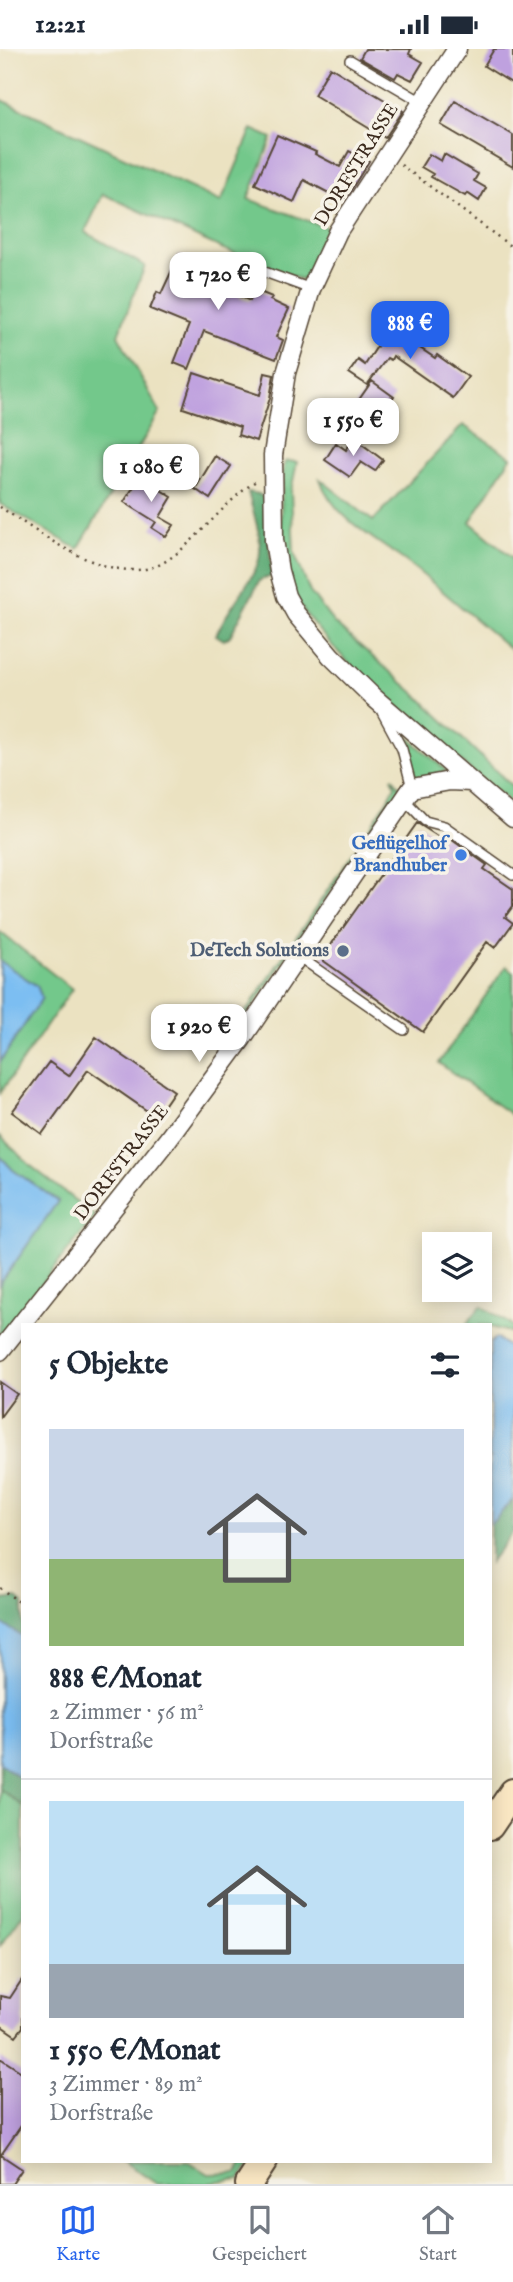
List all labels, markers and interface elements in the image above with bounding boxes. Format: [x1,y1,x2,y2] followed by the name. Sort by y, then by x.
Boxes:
[35,8,86,41] text: 12:21
[310,99,404,231] street label: DORFSTRASSE
[153,253,283,312] pin: 1 720 €
[186,260,250,289] text: 1 720 €
[361,301,459,361] pin: 888 €
[387,309,433,338] text: 888 €
[288,399,418,458] pin: 1 550 €
[323,406,383,435] text: 1 550 €
[86,445,216,504] pin: 1 080 €
[119,452,183,481] text: 1 080 €
[352,832,450,878] place label: Geflügelhof Brandhuber
[453,847,469,863] marker: Geflügelhof Brandhuber
[190,939,329,963] place label: DeTech Solutions
[335,943,351,959] marker: DeTech Solutions
[134,1005,264,1064] pin: 1 920 €
[167,1012,231,1041] text: 1 920 €
[69,1100,175,1226] street label: DORFSTRASSE
[422,1232,492,1302] map controls
[422,1232,492,1302] button: layers
[49,1346,168,1384] text: 5 Objekte
[426,1346,464,1384] icon: filters
[194,1475,320,1601] icon: home
[49,1660,202,1698] text: 888 €/Monat
[49,1698,204,1727] text: 2 Zimmer · 56 m²
[49,1727,153,1756] text: Dorfstraße
[194,1847,320,1973] icon: home
[49,2032,221,2070] text: 1 550 €/Monat
[49,2070,203,2099] text: 3 Zimmer · 89 m²
[49,2099,153,2128] text: Dorfstraße
[56,2201,100,2267] tab: Karte
[212,2201,307,2267] tab: Gespeichert
[419,2201,457,2267] tab: Start

